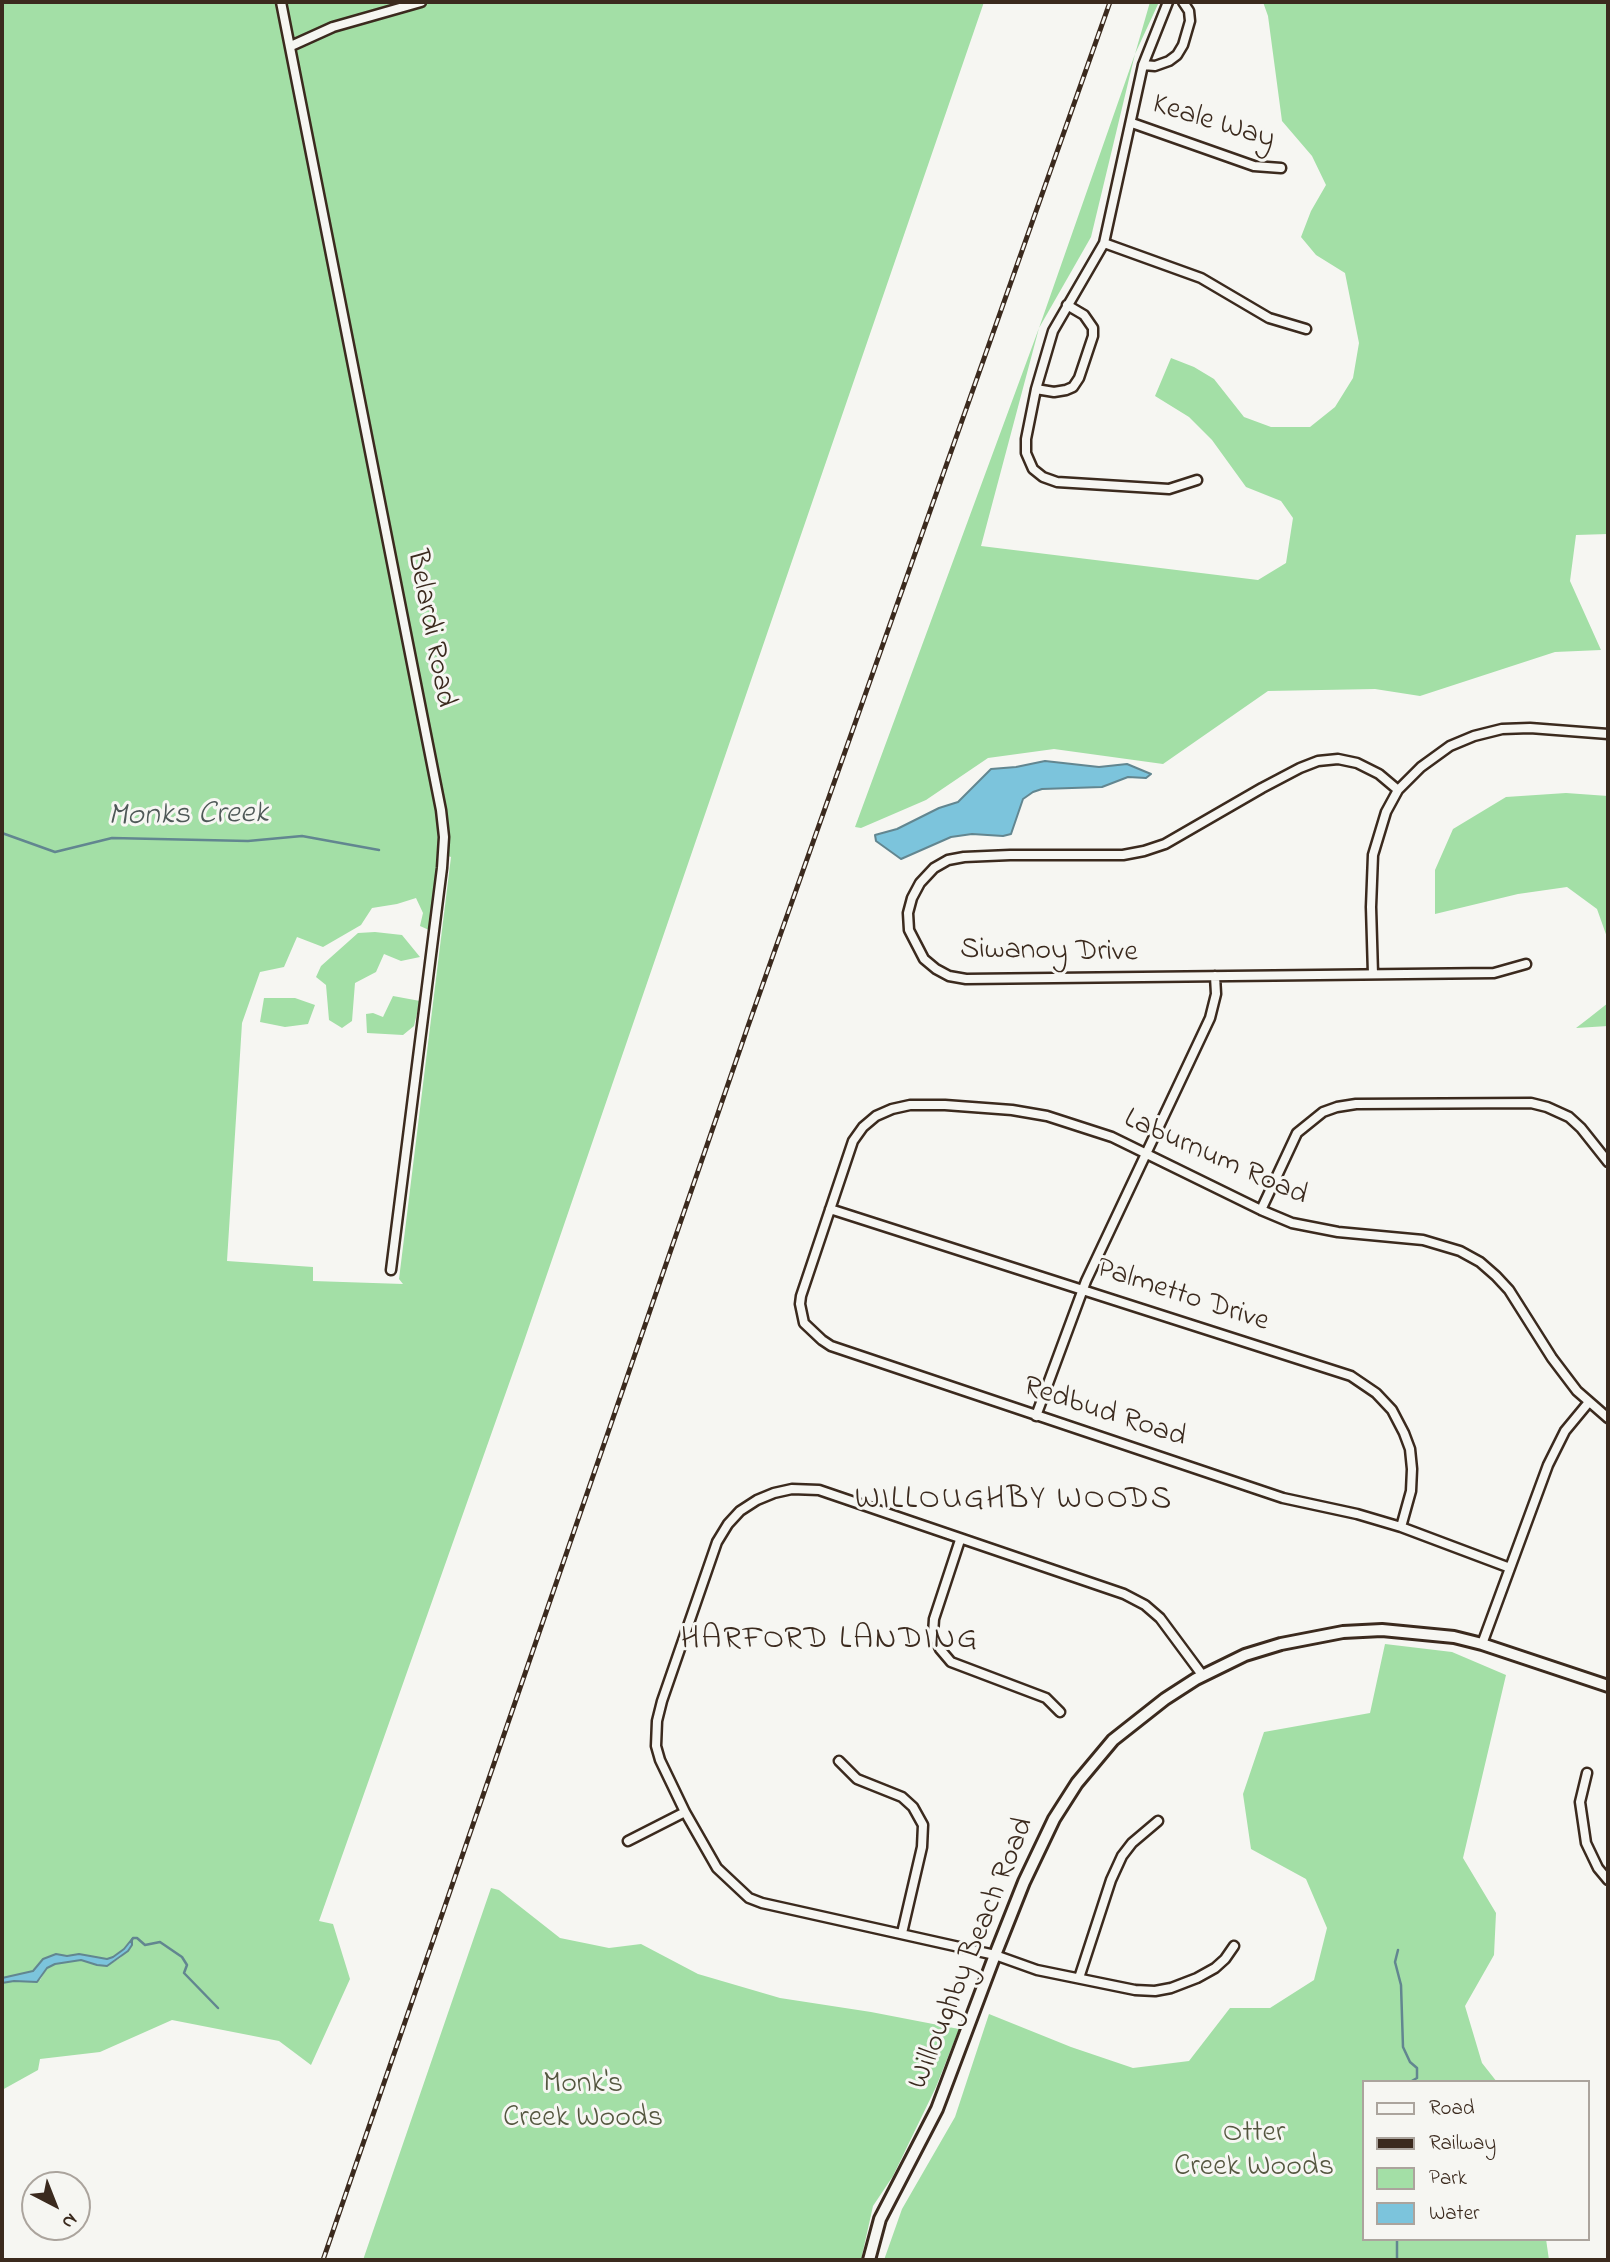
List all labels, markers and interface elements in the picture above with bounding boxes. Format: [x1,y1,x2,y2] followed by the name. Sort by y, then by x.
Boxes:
[1147,88,1279,160] street label: Keale Way
[396,547,462,711] street label: Belardi Road
[108,796,268,838] water label: Monks Creek
[960,933,1138,973] street label: Siwanoy Drive
[1118,1102,1312,1216] street label: Laburnum Road
[1091,1252,1273,1342] street label: Palmetto Drive
[1018,1371,1190,1457] street label: Redbud Road
[857,1483,1171,1521] district label: WILLOUGHBY WOODS
[683,1623,977,1661] district label: HARFORD LANDING
[902,1813,1044,2095] street label: Willoughby Beach Road
[503,2068,663,2138] park label: Monk's Creek Woods
[1362,2080,1589,2241] legend
[1429,2094,1475,2124] text: Road
[1174,2117,1334,2188] park label: Otter Creek Woods
[1429,2129,1496,2159] text: Railway
[1429,2164,1467,2194] text: Park
[21,2171,91,2241] north arrow
[1429,2199,1480,2229] text: Water
[55,2206,83,2235] text: N

